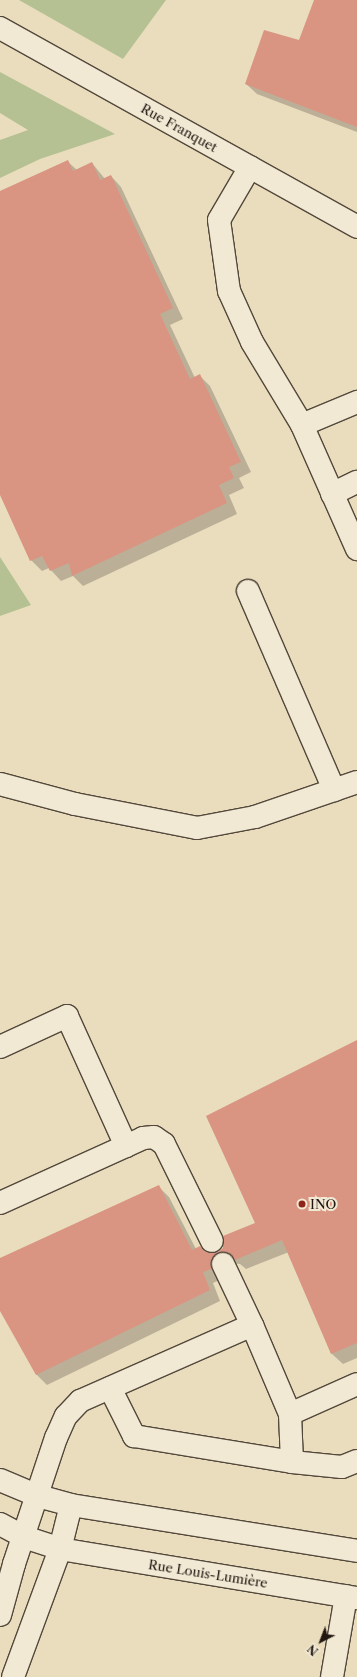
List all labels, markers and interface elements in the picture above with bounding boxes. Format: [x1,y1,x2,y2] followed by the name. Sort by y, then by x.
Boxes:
[138,101,220,155] street label: Rue Franquet
[310,1196,336,1212] place label: INO
[297,1199,307,1209] marker: INO
[147,1557,269,1591] street label: Rue Louis-Lumière
[301,1621,341,1661] north arrow
[305,1642,321,1658] text: N

